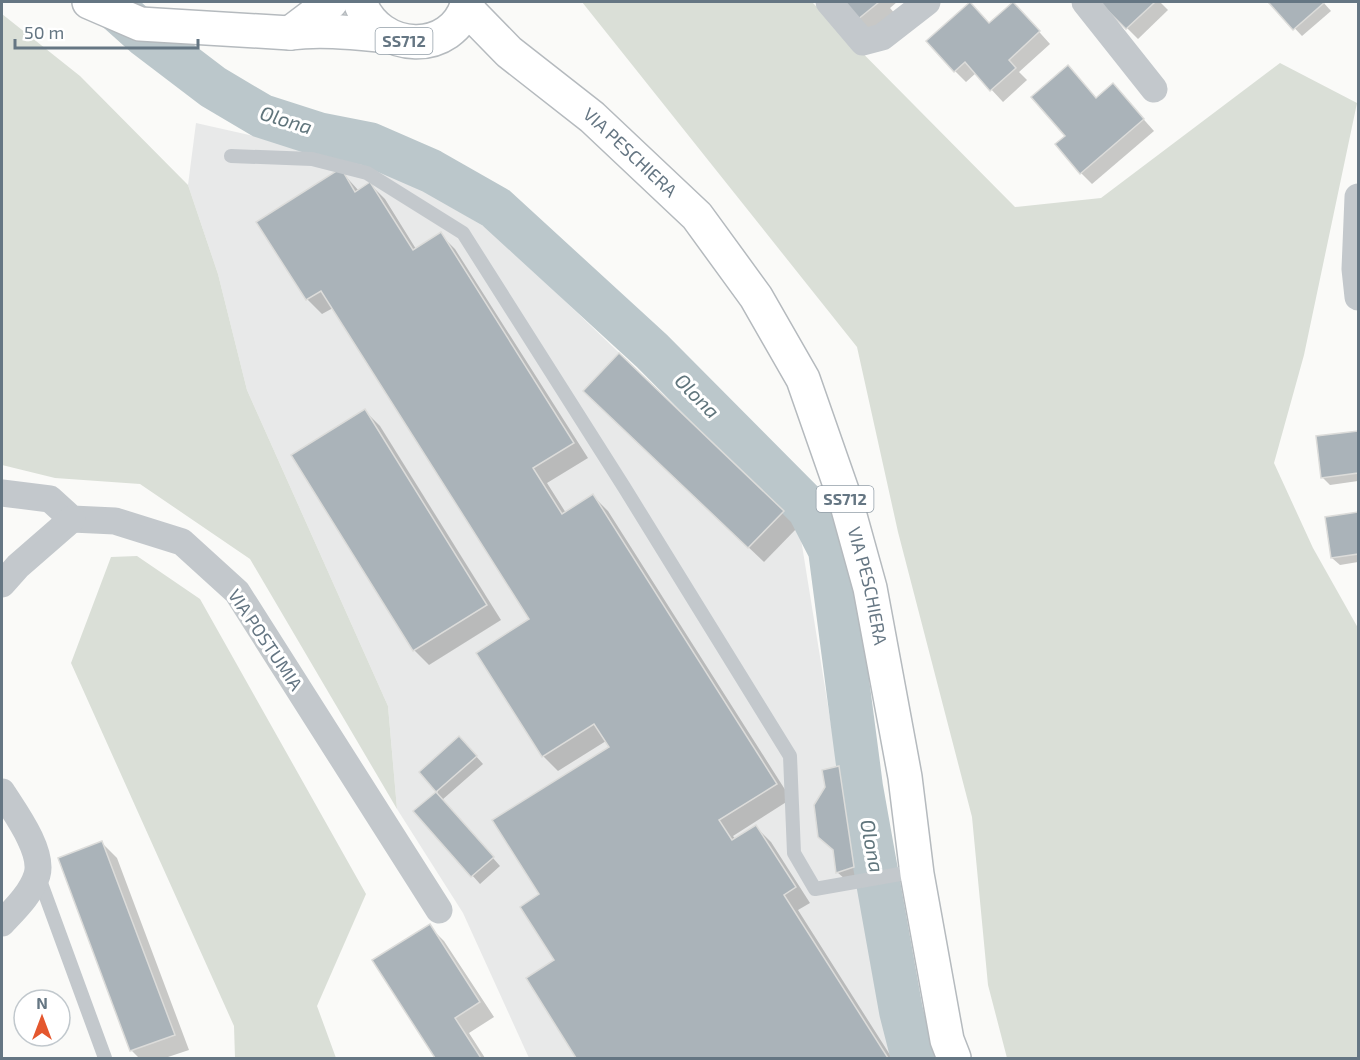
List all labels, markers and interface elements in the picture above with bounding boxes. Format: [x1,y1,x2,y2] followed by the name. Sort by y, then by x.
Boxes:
[15,12,198,50] scale bar
[24,21,64,43] text: 50 m
[376,28,432,54] road number: SS712
[257,100,315,138] water label: Olona
[579,102,683,202] street label: VIA PESCHIERA
[670,368,725,423] water label: Olona
[816,486,874,512] road number: SS712
[844,524,892,647] street label: VIA PESCHIERA
[224,585,308,695] street label: VIA POSTUMIA
[856,817,890,874] water label: Olona
[12,988,72,1048] north arrow
[36,993,48,1012] text: N

